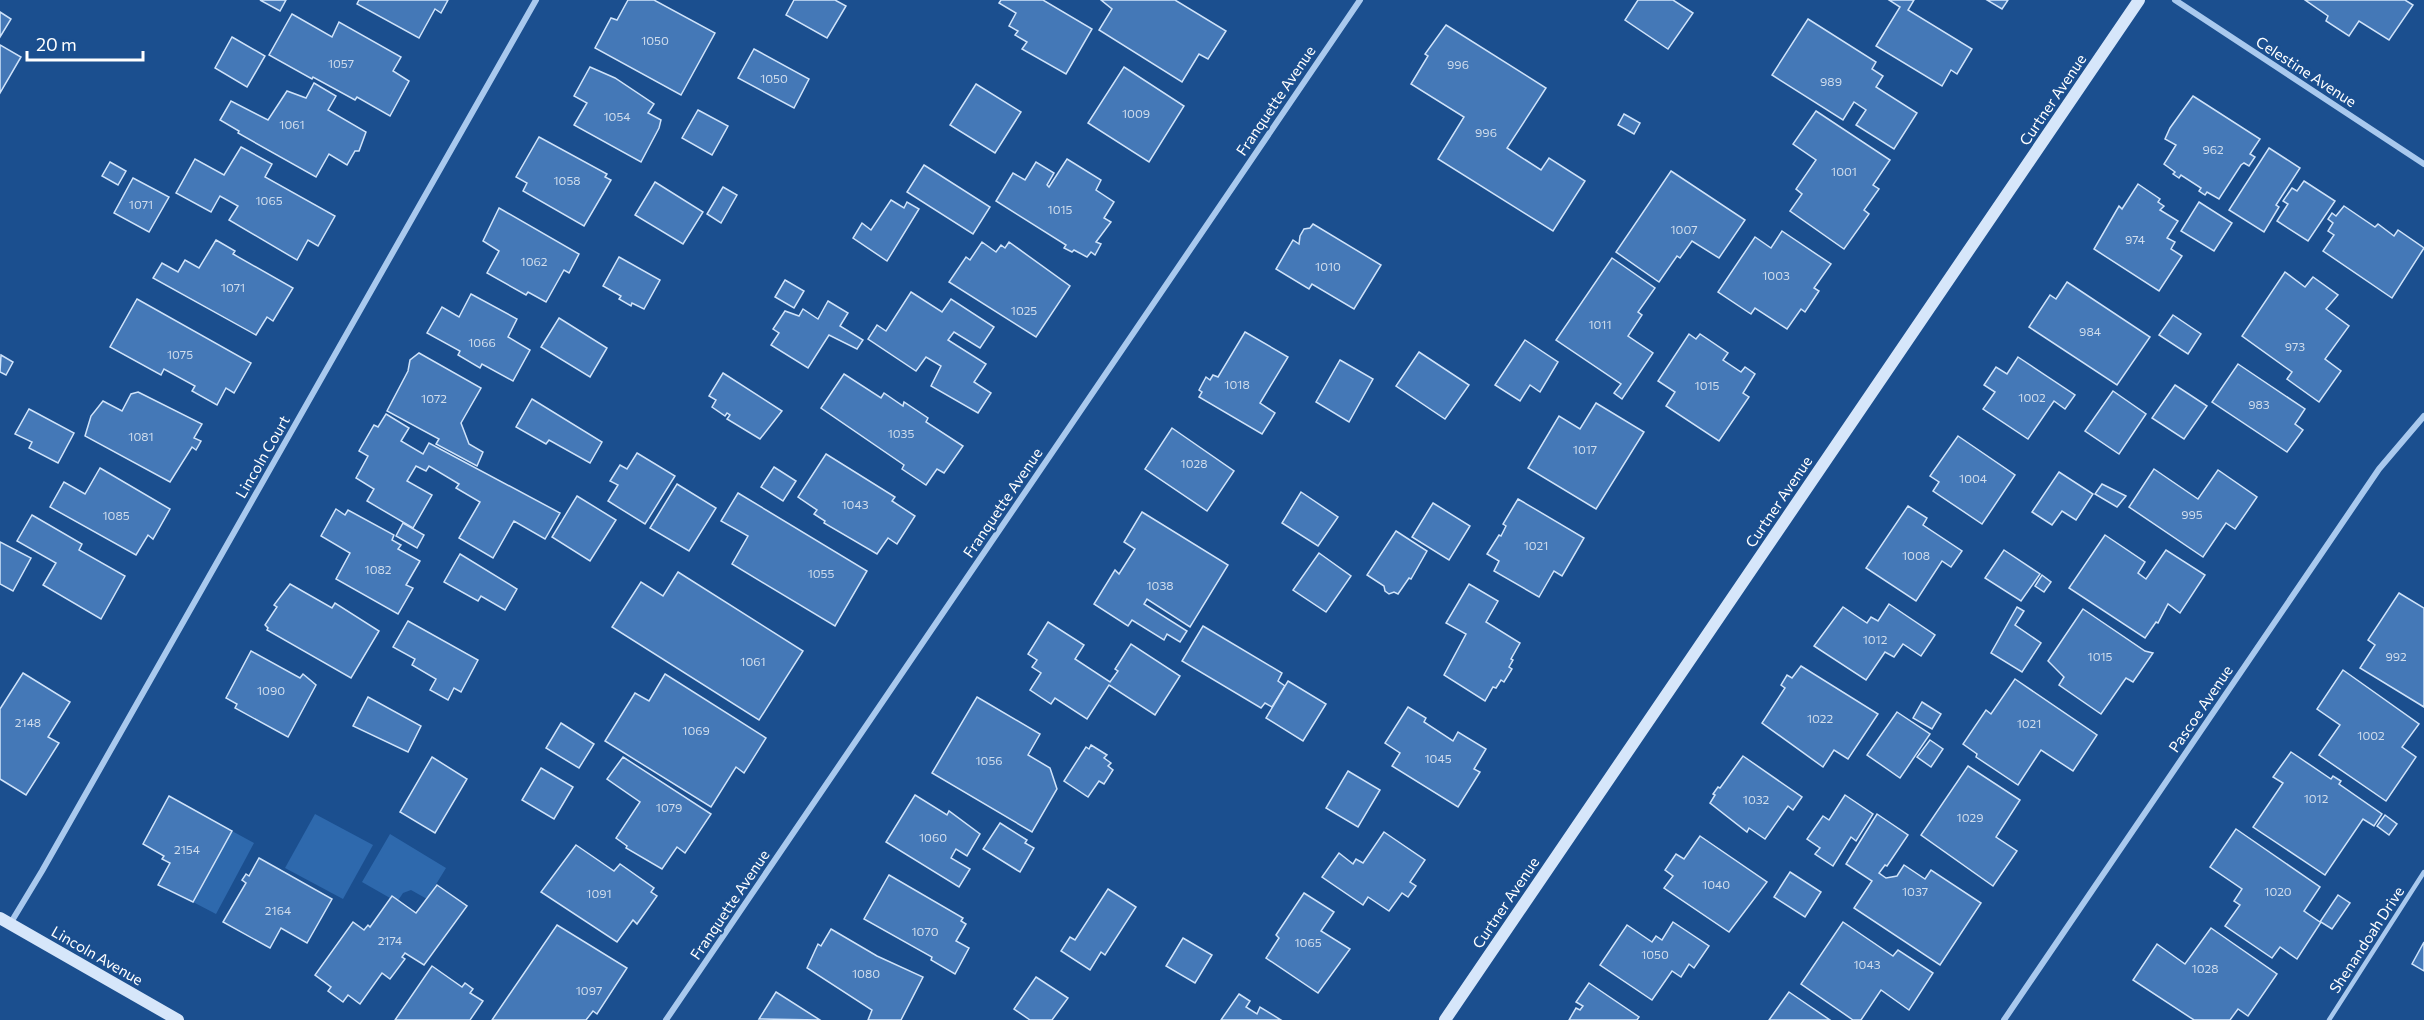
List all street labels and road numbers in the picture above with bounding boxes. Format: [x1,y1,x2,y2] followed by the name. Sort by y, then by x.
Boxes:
[2253,32,2360,110] street label: Celestine Avenue
[1232,42,1319,159] street label: Franquette Avenue
[2015,50,2089,148] street label: Curtner Avenue
[231,412,293,501] street label: Lincoln Court
[959,444,1046,561] street label: Franquette Avenue
[1741,452,1815,550] street label: Curtner Avenue
[2164,661,2236,755] street label: Pascoe Avenue
[686,846,773,963] street label: Franquette Avenue
[1468,853,1542,951] street label: Curtner Avenue
[2325,883,2407,996] street label: Shenandoah Drive
[49,922,147,989] street label: Lincoln Avenue

